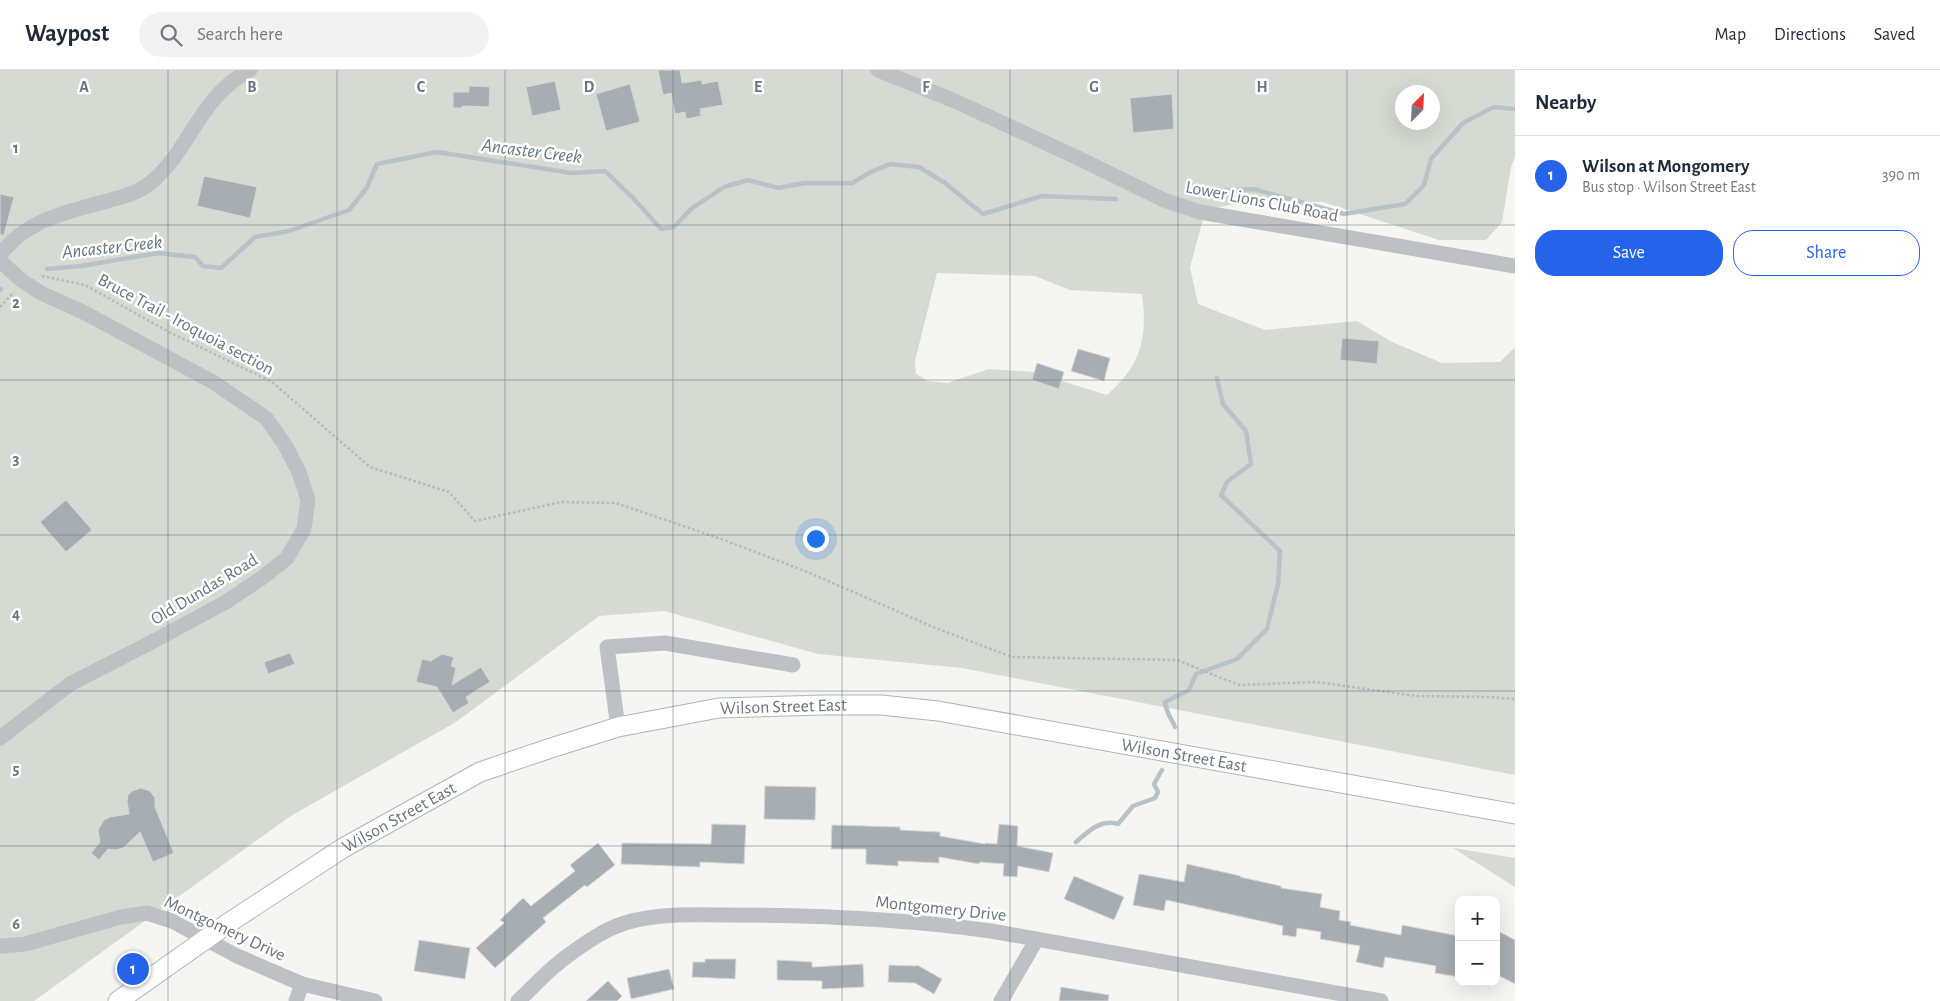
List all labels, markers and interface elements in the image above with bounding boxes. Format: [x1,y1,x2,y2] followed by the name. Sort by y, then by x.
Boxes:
[139,12,489,57] search box
[157,21,185,49] icon: search
[25,22,109,46] text: Waypost
[197,25,283,44] text: Search here
[1715,26,1746,44] text: Map
[1774,26,1846,44] text: Directions
[1874,26,1915,44] text: Saved
[79,79,89,95] text: A
[247,79,257,95] text: B
[417,79,426,95] text: C
[584,79,595,95] text: D
[754,79,762,95] text: E
[922,79,930,95] text: F
[1089,79,1099,95] text: G
[1256,79,1268,95] text: H
[1395,85,1440,130] north arrow
[1535,92,1596,113] text: Nearby
[480,136,583,167] water label: Ancaster Creek
[13,140,19,156] text: 1
[1582,157,1749,176] text: Wilson at Mongomery
[1548,167,1554,183] text: 1
[1882,167,1920,183] text: 390 m
[1184,178,1340,226] street label: Lower Lions Club Road
[1582,179,1756,195] text: Bus stop · Wilson Street East
[1535,230,1723,276] button: Save
[1733,230,1920,276] button: Share
[60,233,163,262] water label: Ancaster Creek
[95,271,277,379] street label: Bruce Trail - Iroquoia section
[12,295,20,311] text: 2
[13,451,20,467] text: 3
[803,526,829,552] your location
[148,551,261,629] street label: Old Dundas Road
[12,606,20,622] text: 4
[720,697,847,718] street label: Wilson Street East
[1120,736,1248,776] street label: Wilson Street East
[13,761,20,777] text: 5
[339,779,459,857] street label: Wilson Street East
[161,893,288,965] street label: Montgomery Drive
[875,893,1007,925] street label: Montgomery Drive
[1455,896,1500,986] map controls
[1455,896,1500,941] button: +
[12,916,20,932] text: 6
[1455,941,1500,986] button: −
[117,950,149,988] pin: 1

